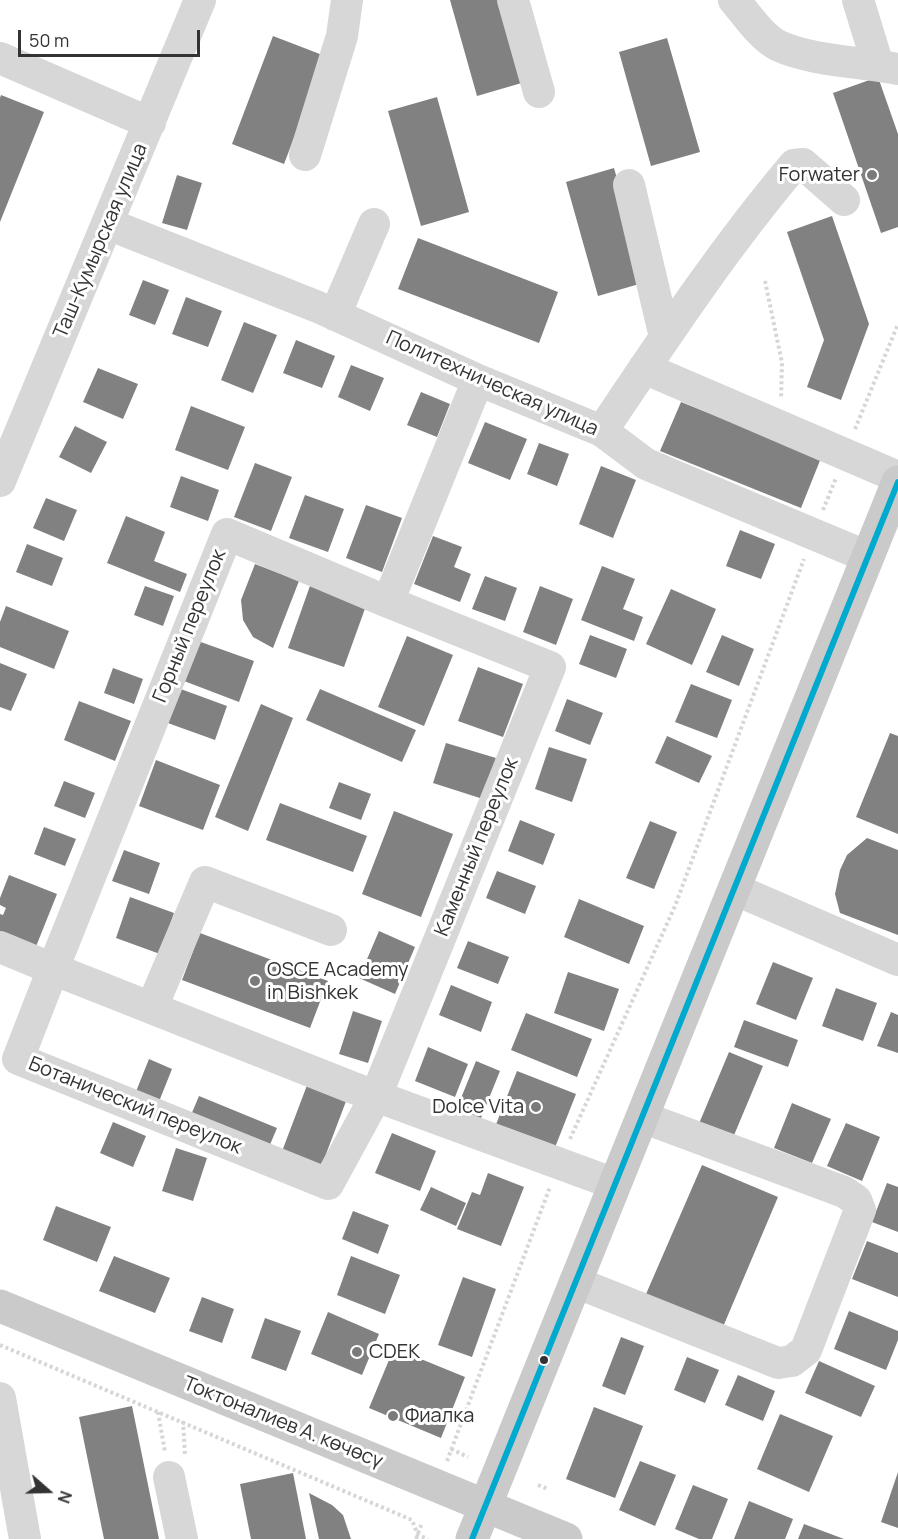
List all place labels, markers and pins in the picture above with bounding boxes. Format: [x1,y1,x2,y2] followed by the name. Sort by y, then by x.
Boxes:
[779,163,860,187] place label: Forwater
[865,168,879,182] marker: Forwater
[267,958,409,1005] place label: OSCE Academy in Bishkek
[248,974,262,988] marker: OSCE Academy in Bishkek
[432,1095,524,1119] place label: Dolce Vita
[529,1100,543,1114] marker: Dolce Vita
[369,1340,420,1364] place label: CDEK
[350,1345,364,1359] marker: CDEK
[538,1354,550,1366] unlabelled marker
[405,1404,474,1428] place label: Фиалка
[386,1409,400,1423] marker: Фиалка

